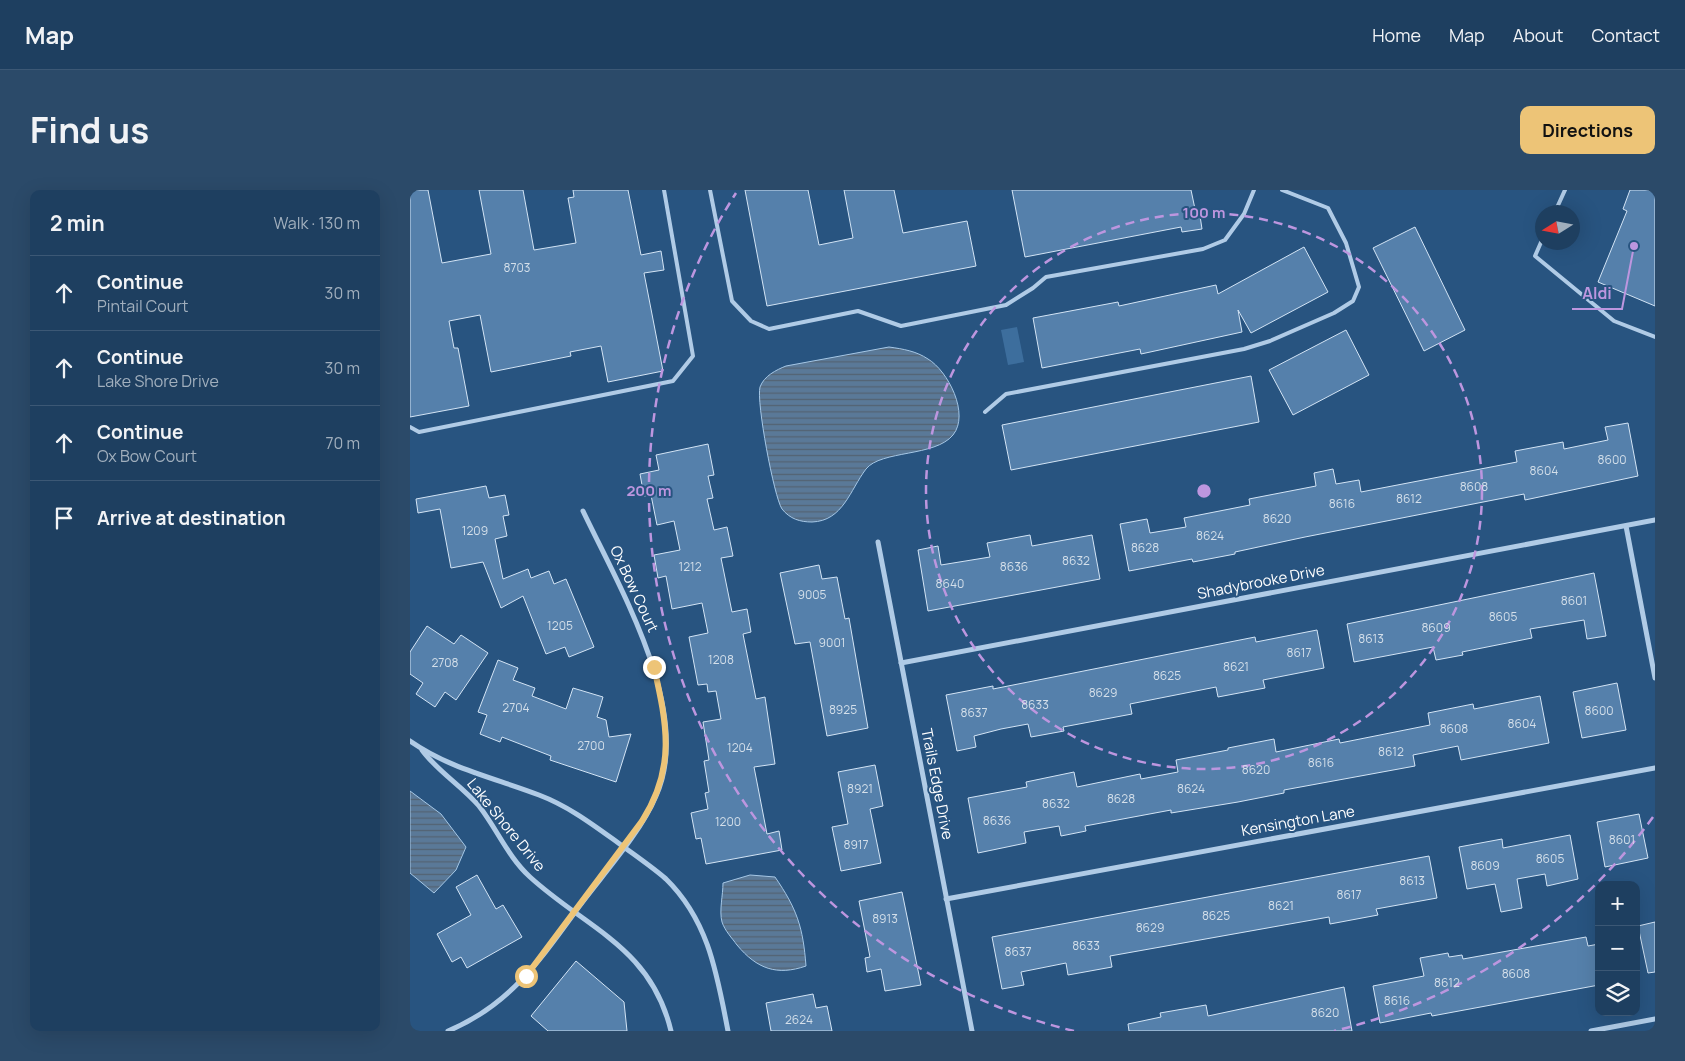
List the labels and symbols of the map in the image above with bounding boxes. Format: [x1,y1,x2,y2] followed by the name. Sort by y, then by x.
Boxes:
[1183,202,1225,223] text: 100 m
[1535,205,1580,250] north arrow
[504,259,530,276] house number: 8703
[1572,278,1622,309] callout: Aldi
[1582,282,1612,304] text: Aldi
[1597,451,1627,468] house number: 8600
[1530,462,1558,479] house number: 8604
[1460,478,1488,495] house number: 8608
[626,480,672,501] text: 200 m
[1195,482,1213,500] centre of rings
[1396,490,1422,507] house number: 8612
[1329,495,1355,512] house number: 8616
[1263,510,1291,527] house number: 8620
[462,522,488,539] house number: 1209
[1196,527,1224,544] house number: 8624
[1131,539,1159,556] house number: 8628
[605,542,664,636] street label: Ox Bow Court
[1062,552,1090,569] house number: 8632
[678,558,702,575] house number: 1212
[1000,558,1028,575] house number: 8636
[1195,559,1327,604] street label: Shadybrooke Drive
[936,575,964,592] house number: 8640
[797,586,827,603] house number: 9005
[1561,592,1587,609] house number: 8601
[1489,608,1517,625] house number: 8605
[547,617,573,634] house number: 1205
[1421,619,1451,636] house number: 8609
[1358,630,1384,647] house number: 8613
[819,634,845,651] house number: 9001
[1287,644,1311,661] house number: 8617
[708,651,734,668] house number: 1208
[431,654,459,671] house number: 2708
[643,656,666,679] route end
[1223,658,1249,675] house number: 8621
[1153,667,1181,684] house number: 8625
[1089,684,1117,701] house number: 8629
[1021,696,1049,713] house number: 8633
[502,699,530,716] house number: 2704
[829,701,857,718] house number: 8925
[1584,702,1614,719] house number: 8600
[960,704,988,721] house number: 8637
[1508,715,1536,732] house number: 8604
[1440,720,1468,737] house number: 8608
[916,727,959,841] street label: Trails Edge Drive
[577,737,605,754] house number: 2700
[727,739,753,756] house number: 1204
[1378,743,1404,760] house number: 8612
[1308,754,1334,771] house number: 8616
[1242,761,1270,778] house number: 8620
[462,774,551,876] street label: Lake Shore Drive
[847,780,873,797] house number: 8921
[1177,780,1205,797] house number: 8624
[1107,790,1135,807] house number: 8628
[1042,795,1070,812] house number: 8632
[1239,800,1357,841] street label: Kensington Lane
[983,812,1011,829] house number: 8636
[715,813,741,830] house number: 1200
[1609,831,1635,848] house number: 8601
[843,836,869,853] house number: 8917
[1536,850,1564,867] house number: 8605
[1470,857,1500,874] house number: 8609
[1399,872,1425,889] house number: 8613
[1337,886,1361,903] house number: 8617
[1268,897,1294,914] house number: 8621
[1202,907,1230,924] house number: 8625
[872,910,898,927] house number: 8913
[1136,919,1164,936] house number: 8629
[1072,937,1100,954] house number: 8633
[1004,943,1032,960] house number: 8637
[515,965,538,988] route start
[1502,965,1530,982] house number: 8608
[1434,974,1460,991] house number: 8612
[1384,992,1410,1009] house number: 8616
[1311,1004,1339,1021] house number: 8620
[785,1011,813,1028] house number: 2624

